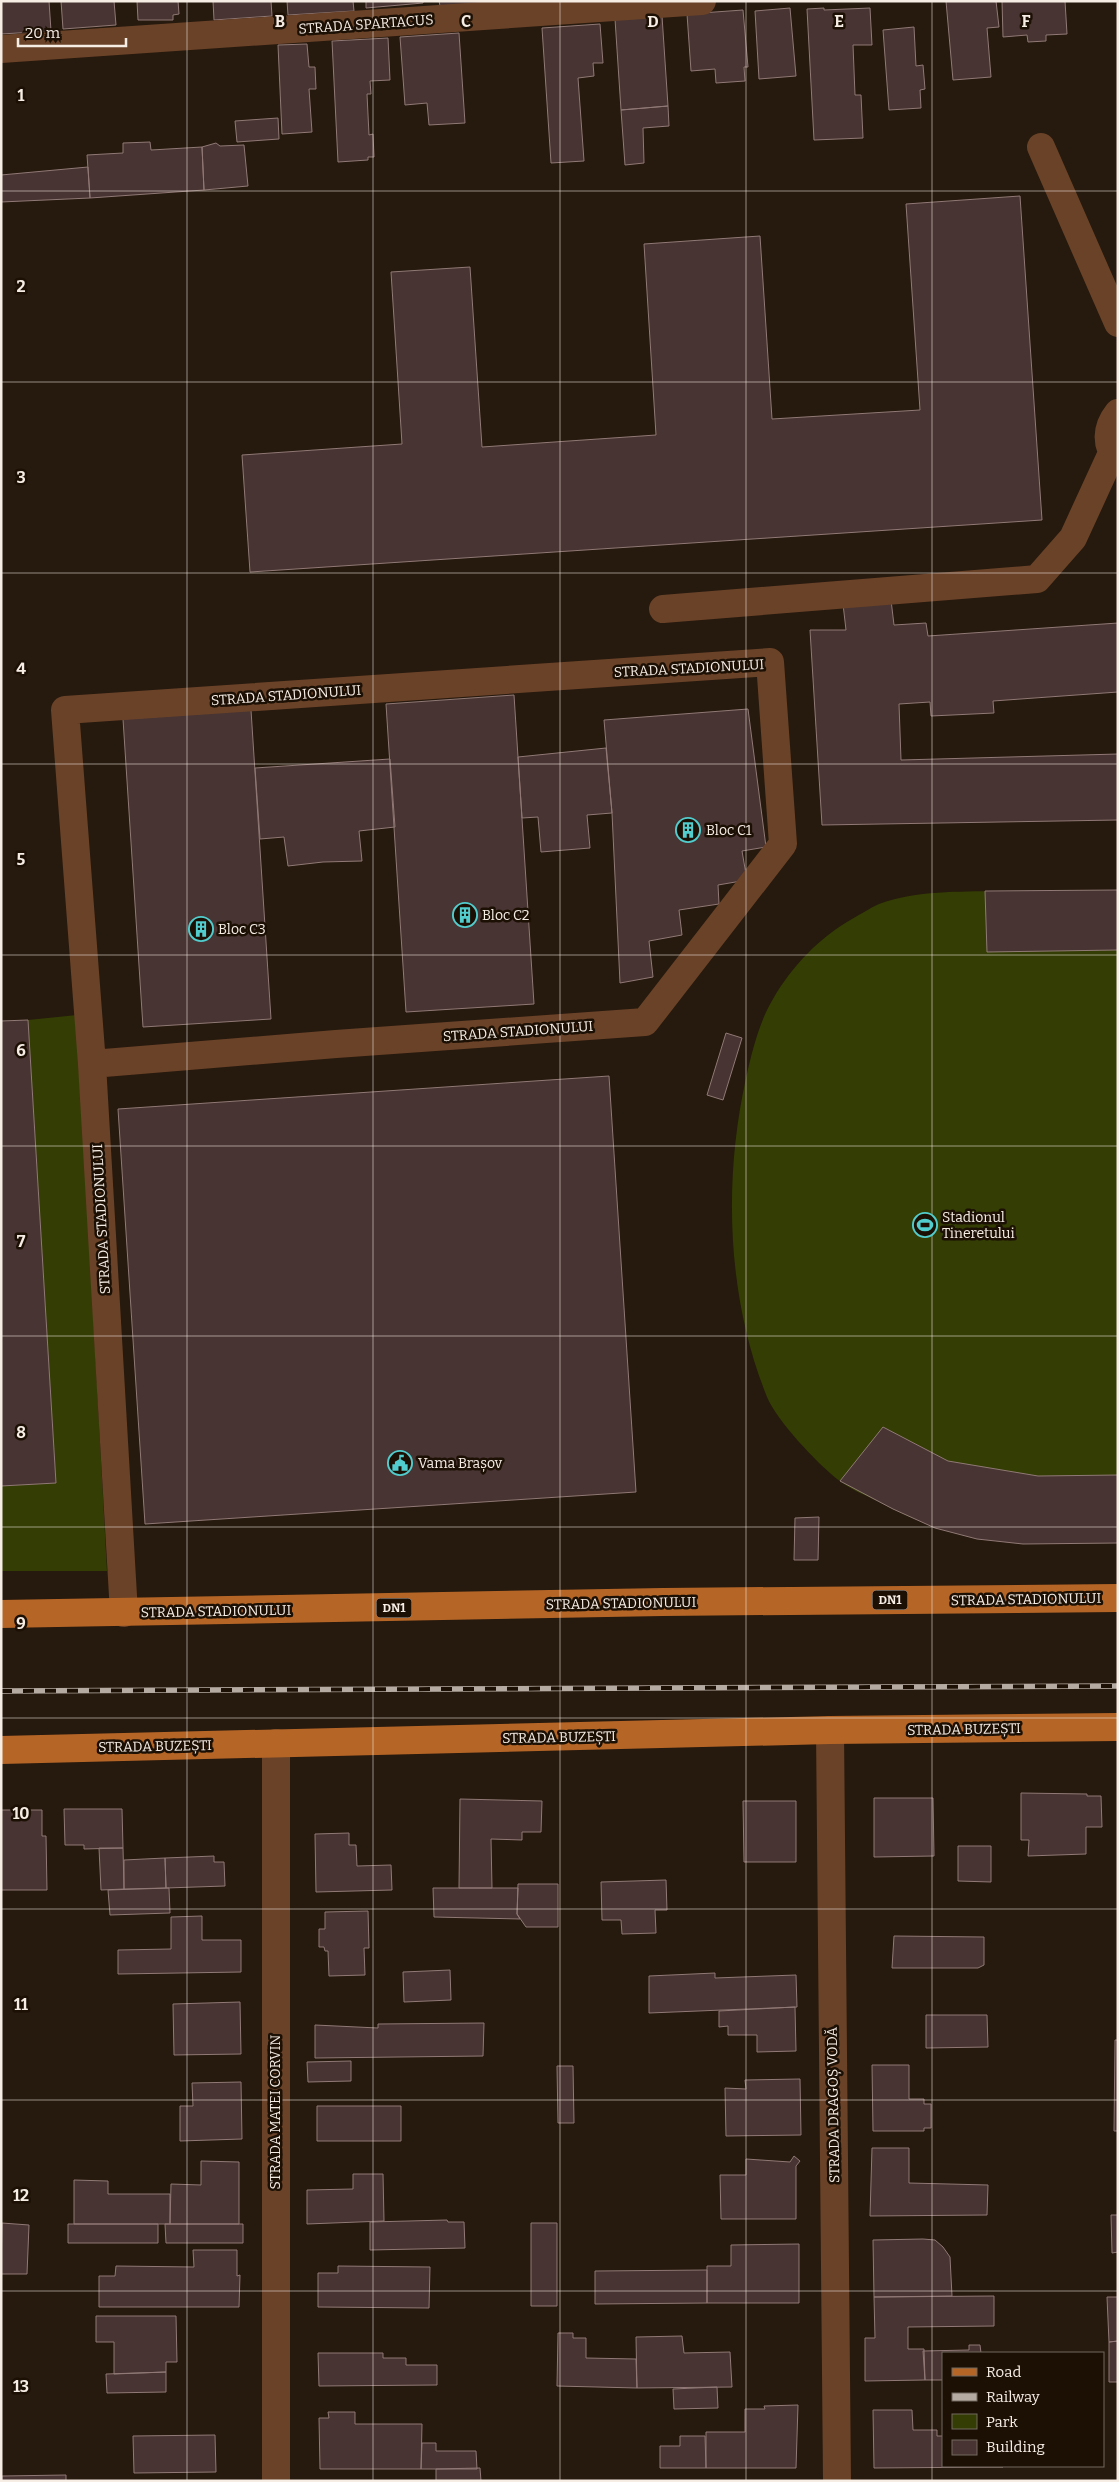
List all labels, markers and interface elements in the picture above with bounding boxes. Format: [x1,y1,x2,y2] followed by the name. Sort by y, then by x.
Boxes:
[298,11,434,38] street label: STRADA SPARTACUS
[275,12,285,31] text: B
[461,12,471,31] text: C
[647,12,659,31] text: D
[834,12,844,31] text: E
[1022,12,1031,31] text: F
[18,15,125,47] scale bar
[25,24,61,42] text: 20 m
[18,86,25,105] text: 1
[16,277,26,296] text: 2
[16,468,26,487] text: 3
[613,656,765,681] street label: STRADA STADIONULUI
[16,659,26,678] text: 4
[210,682,362,709] street label: STRADA STADIONULUI
[675,817,701,843] building icon: Bloc C1
[706,822,752,839] place label: Bloc C1
[17,850,26,869] text: 5
[452,902,478,928] building icon: Bloc C2
[482,907,529,924] place label: Bloc C2
[188,916,214,942] building icon: Bloc C3
[218,921,266,938] place label: Bloc C3
[442,1018,594,1045] street label: STRADA STADIONULUI
[16,1041,26,1060] text: 6
[89,1143,114,1295] street label: STRADA STADIONULUI
[942,1209,1015,1242] place label: Stadionul Tineretului
[912,1212,938,1238] sports icon: Stadionul Tineretului
[17,1232,26,1251] text: 7
[16,1423,26,1442] text: 8
[387,1450,413,1476] public building icon: Vama Brașov
[418,1455,503,1473] place label: Vama Brașov
[872,1590,908,1610] road number: DN1
[951,1590,1101,1609] street label: STRADA STADIONULUI
[546,1594,696,1613] street label: STRADA STADIONULUI
[376,1599,412,1618] road number: DN1
[141,1602,291,1621] street label: STRADA STADIONULUI
[16,1614,26,1633] text: 9
[907,1720,1021,1740] street label: STRADA BUZEȘTI
[502,1728,616,1748] street label: STRADA BUZEȘTI
[98,1737,212,1757] street label: STRADA BUZEȘTI
[12,1804,30,1823] text: 10
[14,1995,28,2014] text: 11
[823,2027,844,2183] street label: STRADA DRAGOȘ VODĂ
[267,2035,284,2189] street label: STRADA MATEI CORVIN
[13,2186,29,2205] text: 12
[942,2352,1104,2467] legend
[986,2363,1021,2381] text: Road
[13,2377,29,2396] text: 13
[986,2388,1040,2406] text: Railway
[986,2413,1018,2431] text: Park
[986,2438,1045,2456] text: Building

